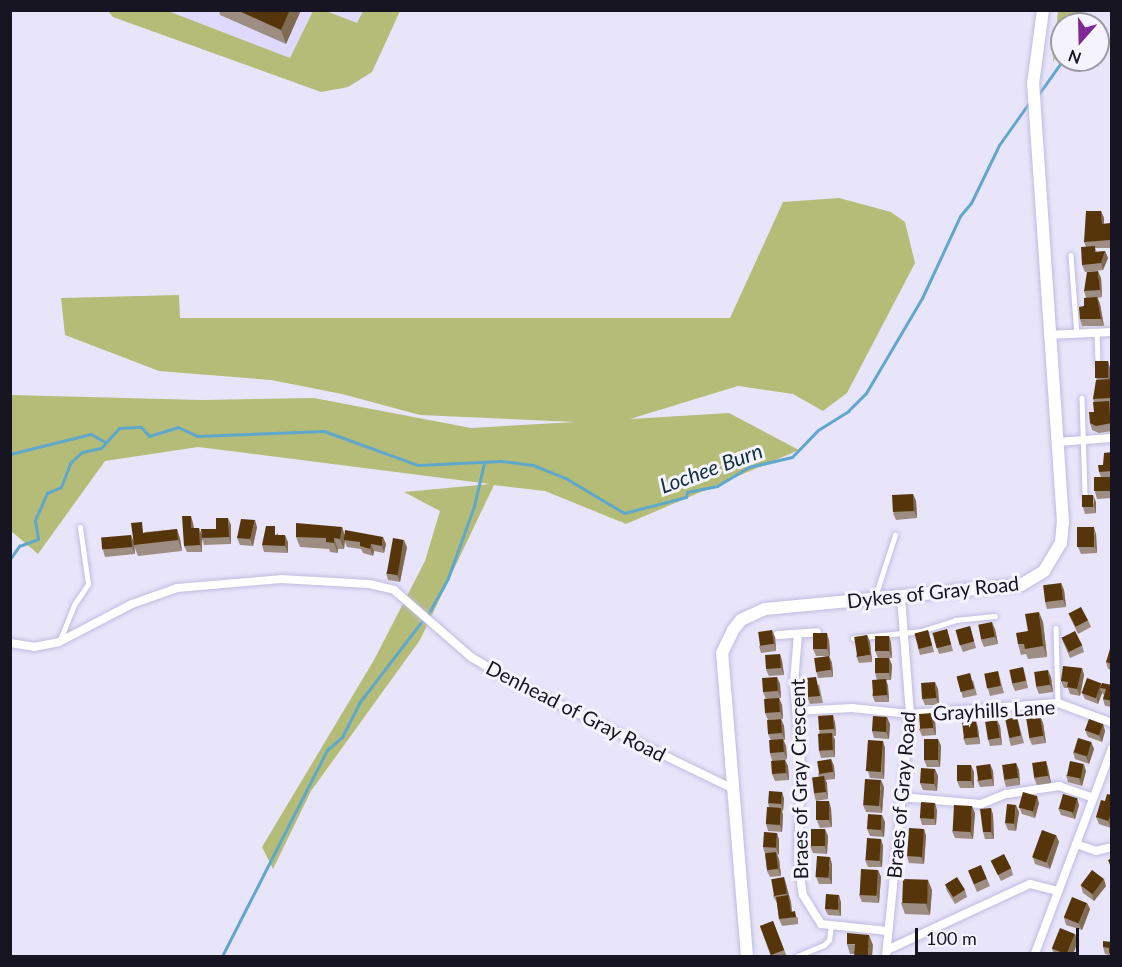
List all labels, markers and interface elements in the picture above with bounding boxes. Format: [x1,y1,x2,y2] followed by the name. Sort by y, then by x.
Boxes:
[1050,12,1110,72] north arrow
[1065,46,1083,69] text: N
[656,438,766,498] water label: Lochee Burn
[845,571,1021,613] street label: Dykes of Gray Road
[482,655,670,767] street label: Denhead of Gray Road
[785,678,813,880] street label: Braes of Gray Crescent
[932,695,1056,725] street label: Grayhills Lane
[882,710,920,880] street label: Braes of Gray Road
[918,916,1082,954] scale bar
[926,927,977,949] text: 100 m

